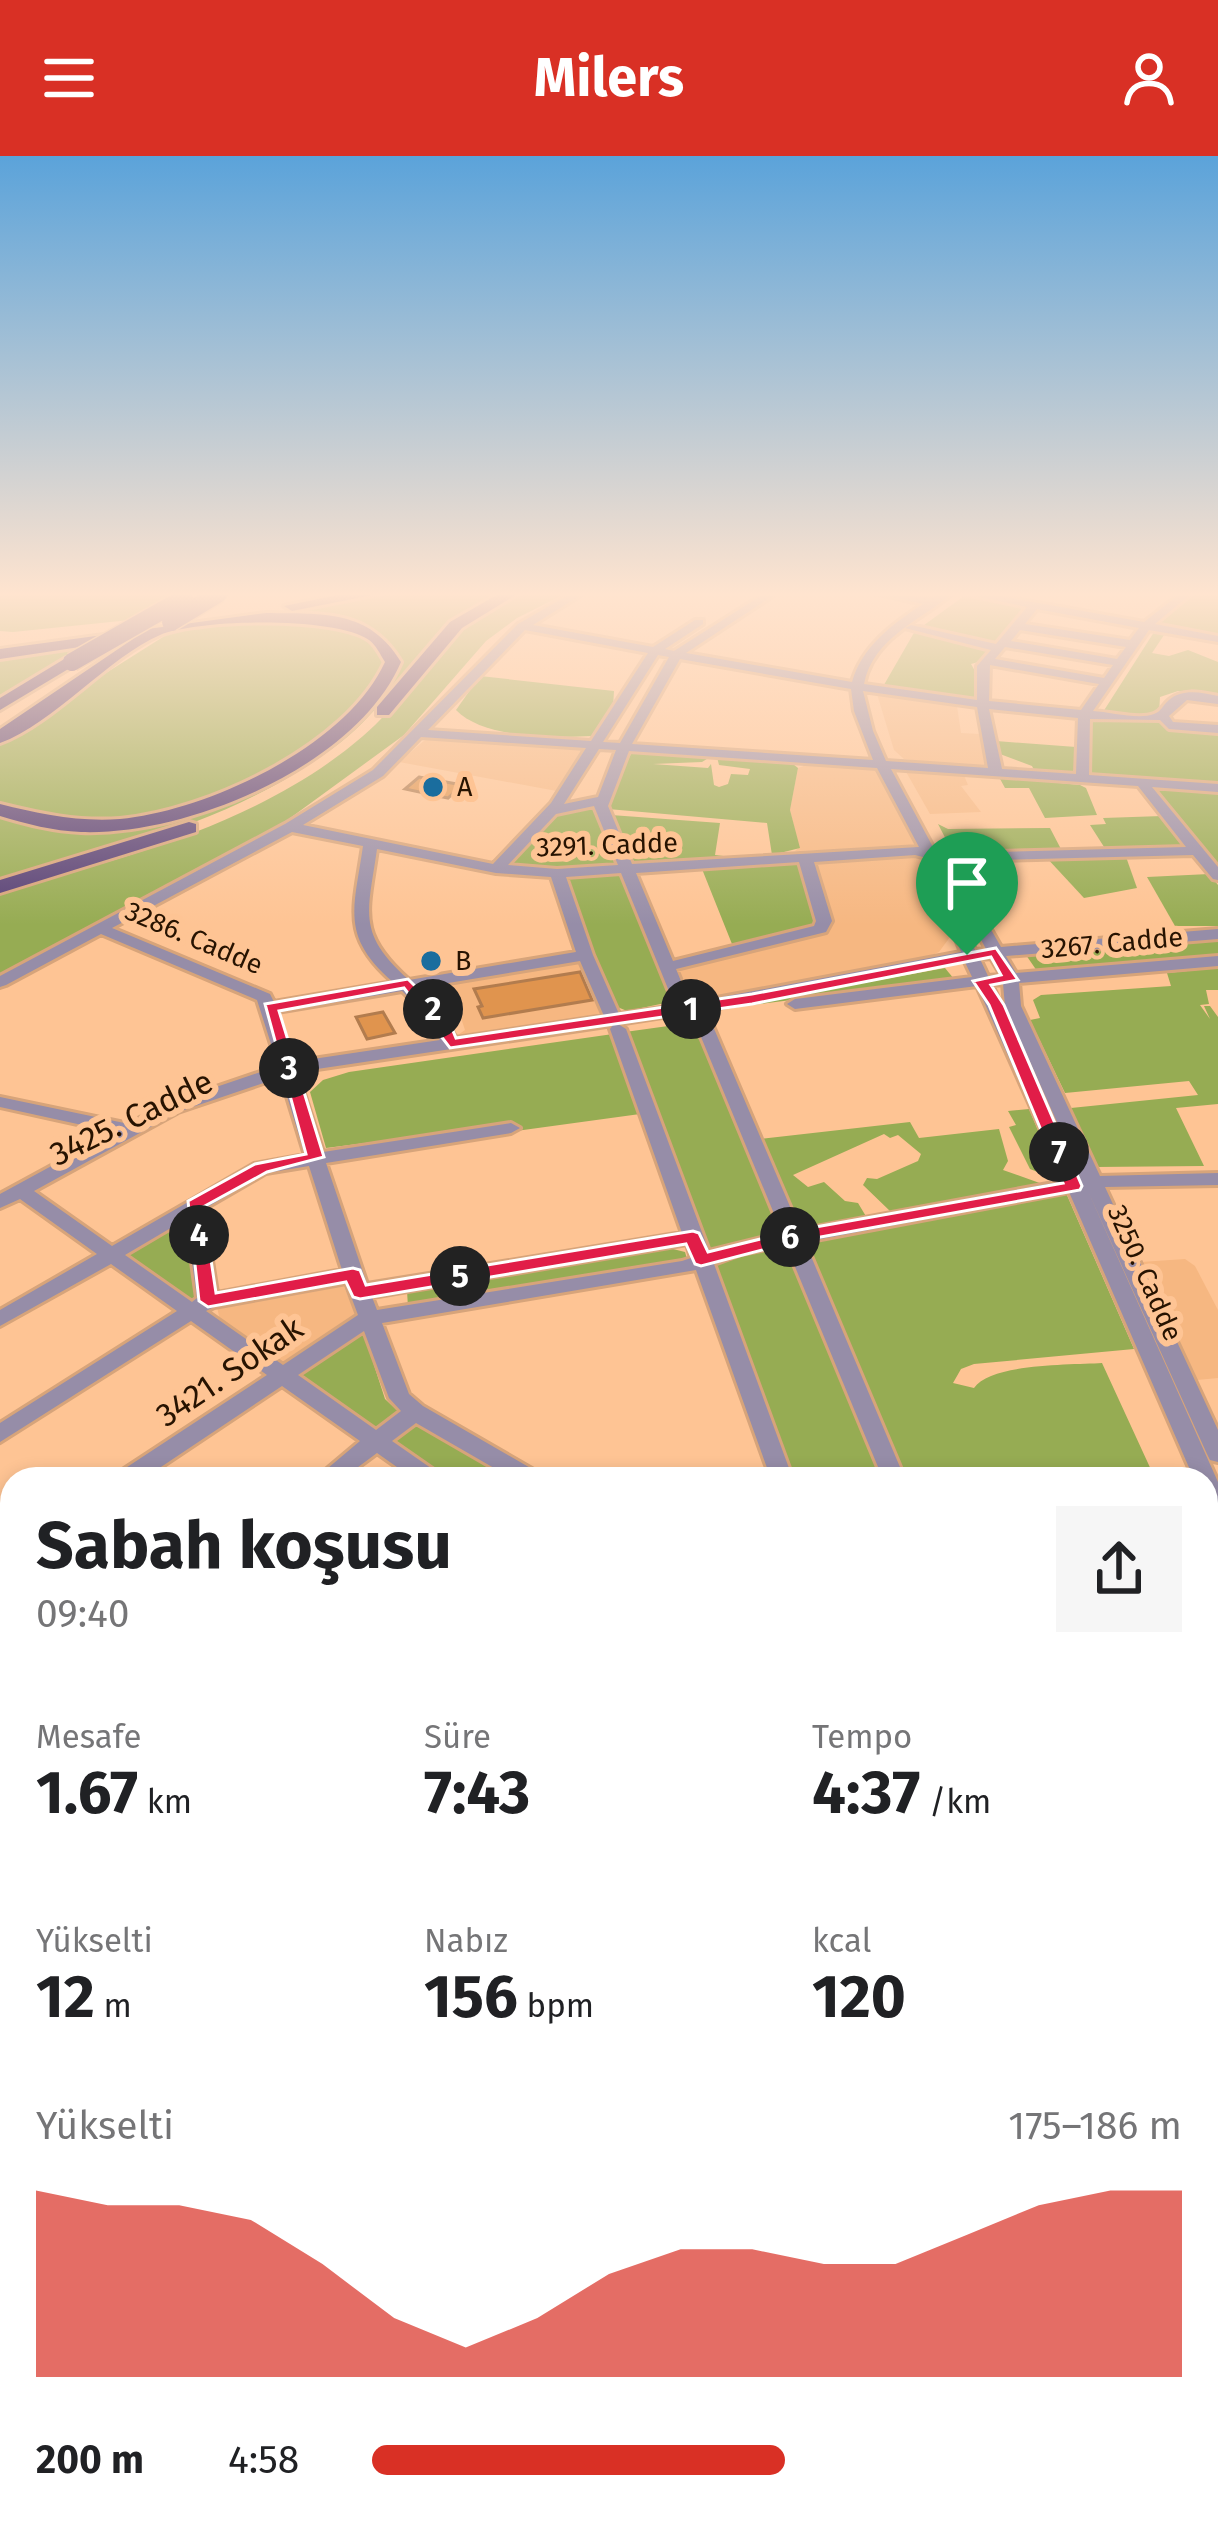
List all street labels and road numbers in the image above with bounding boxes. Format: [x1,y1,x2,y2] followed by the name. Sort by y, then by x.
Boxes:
[536,827,678,863] street label: 3291. Cadde
[121,895,267,981] street label: 3286. Cadde
[1040,921,1184,965] street label: 3267. Cadde
[43,1061,219,1175] street label: 3425. Cadde
[1101,1200,1189,1346] street label: 3250. Cadde
[149,1308,311,1435] street label: 3421. Sokak

